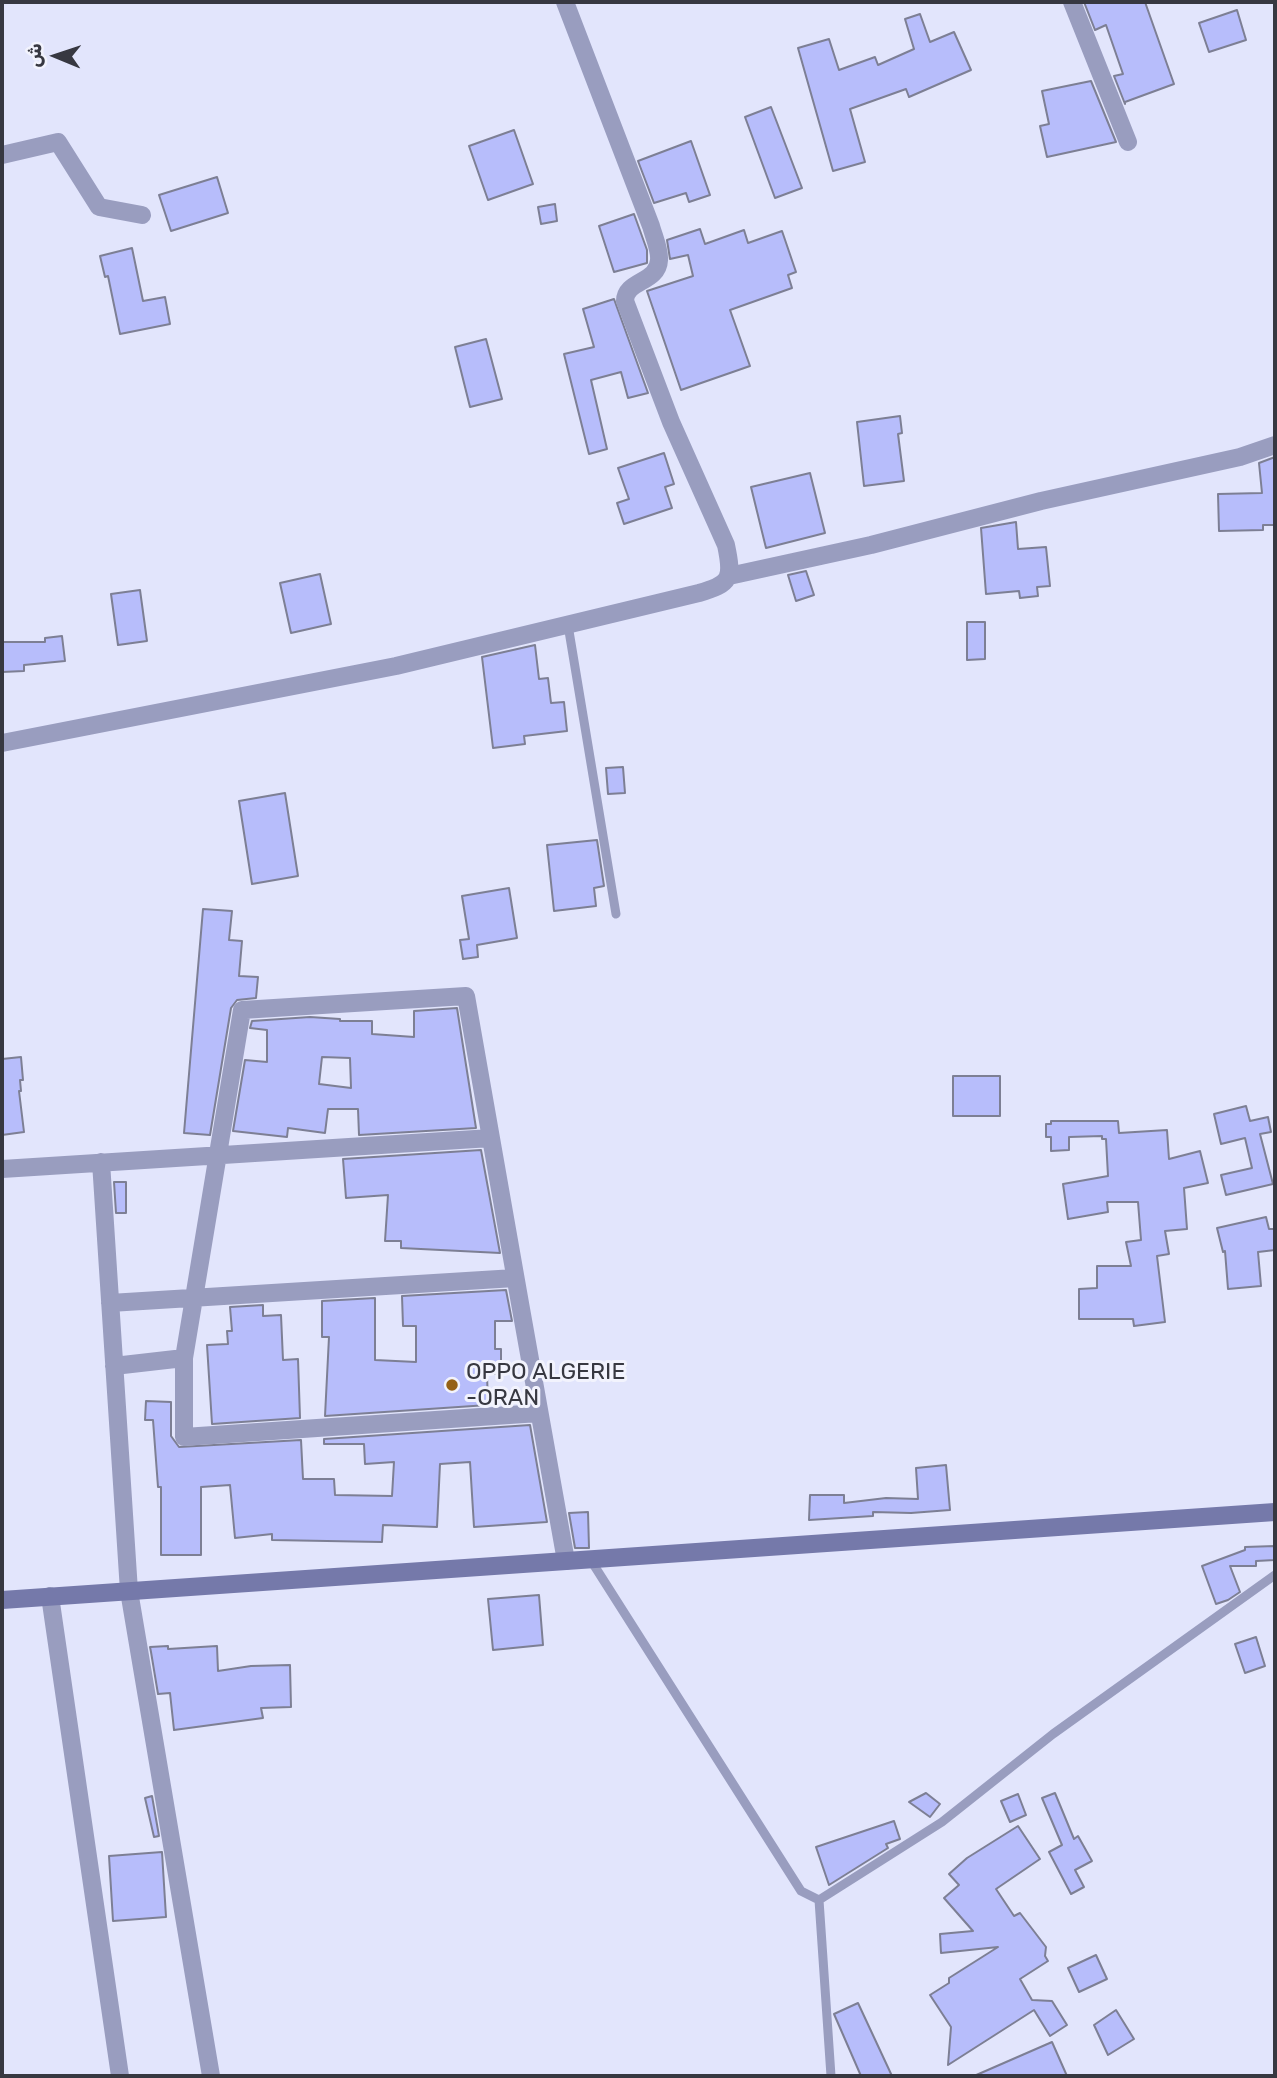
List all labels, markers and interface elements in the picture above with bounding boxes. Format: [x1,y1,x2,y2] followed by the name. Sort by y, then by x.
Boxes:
[21,21,91,91] north arrow
[23,43,46,68] text: ش
[466,1358,625,1412] place label: OPPO ALGERIE -ORAN
[444,1377,460,1393] marker: OPPO ALGERIE -ORAN

